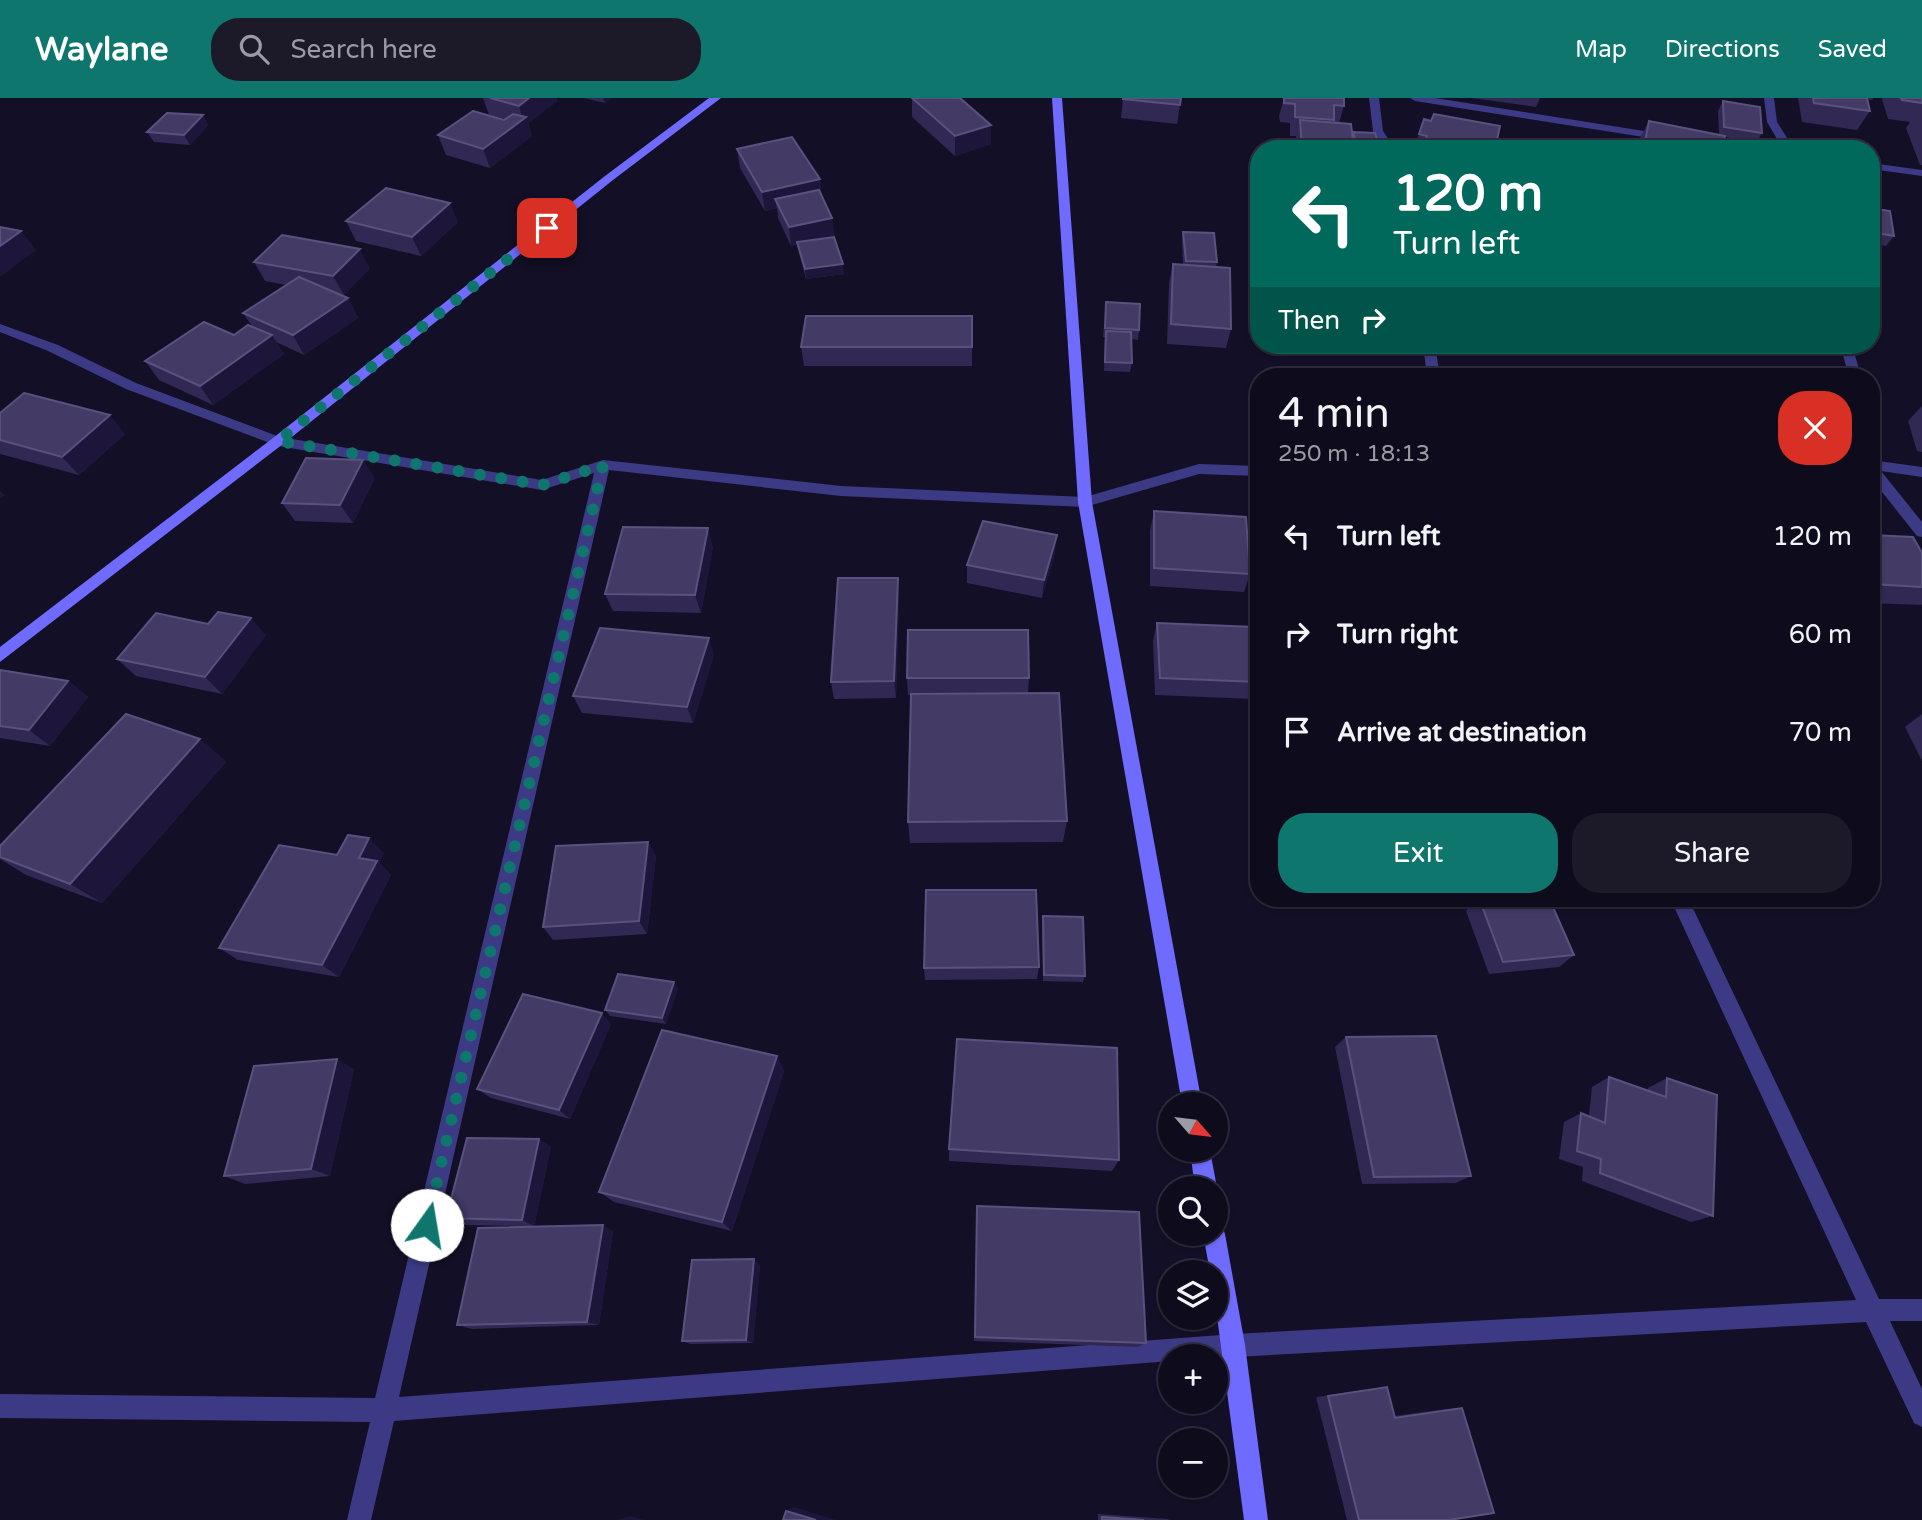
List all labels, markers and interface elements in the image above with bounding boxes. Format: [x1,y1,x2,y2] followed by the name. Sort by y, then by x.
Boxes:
[211,18,701,81] search box
[35,30,169,69] text: Waylane
[235,30,273,68] icon: search
[291,34,437,65] text: Search here
[1575,35,1627,64] text: Map
[1665,35,1780,64] text: Directions
[1818,35,1887,64] text: Saved
[1393,165,1543,224] text: 120 m
[1278,168,1369,259] icon: left
[517,198,577,258] pin
[528,209,566,247] icon: arrive
[1393,225,1520,263] text: Turn left
[1354,301,1392,339] icon: right
[1278,305,1340,336] text: Then
[1278,388,1390,439] text: 4 min
[1778,391,1852,465] button: close
[1278,440,1430,468] text: 250 m · 18:13
[1278,517,1316,555] icon: left
[1337,521,1440,552] text: Turn left
[1772,521,1852,552] text: 120 m
[1278,615,1316,653] icon: right
[1337,619,1458,650] text: Turn right
[1789,619,1852,650] text: 60 m
[1278,713,1316,751] icon: arrive
[1337,717,1587,748] text: Arrive at destination
[1789,717,1852,748] text: 70 m
[1278,813,1558,893] button: Exit
[1572,813,1852,893] button: Share
[1158,1092,1228,1162] north arrow
[1158,1092,1228,1498] map controls
[1158,1176,1228,1246] button: search
[390,1188,464,1262] position arrow
[1158,1260,1228,1330] button: layers
[1158,1344,1228,1414] button: +
[1158,1428,1228,1498] button: −

